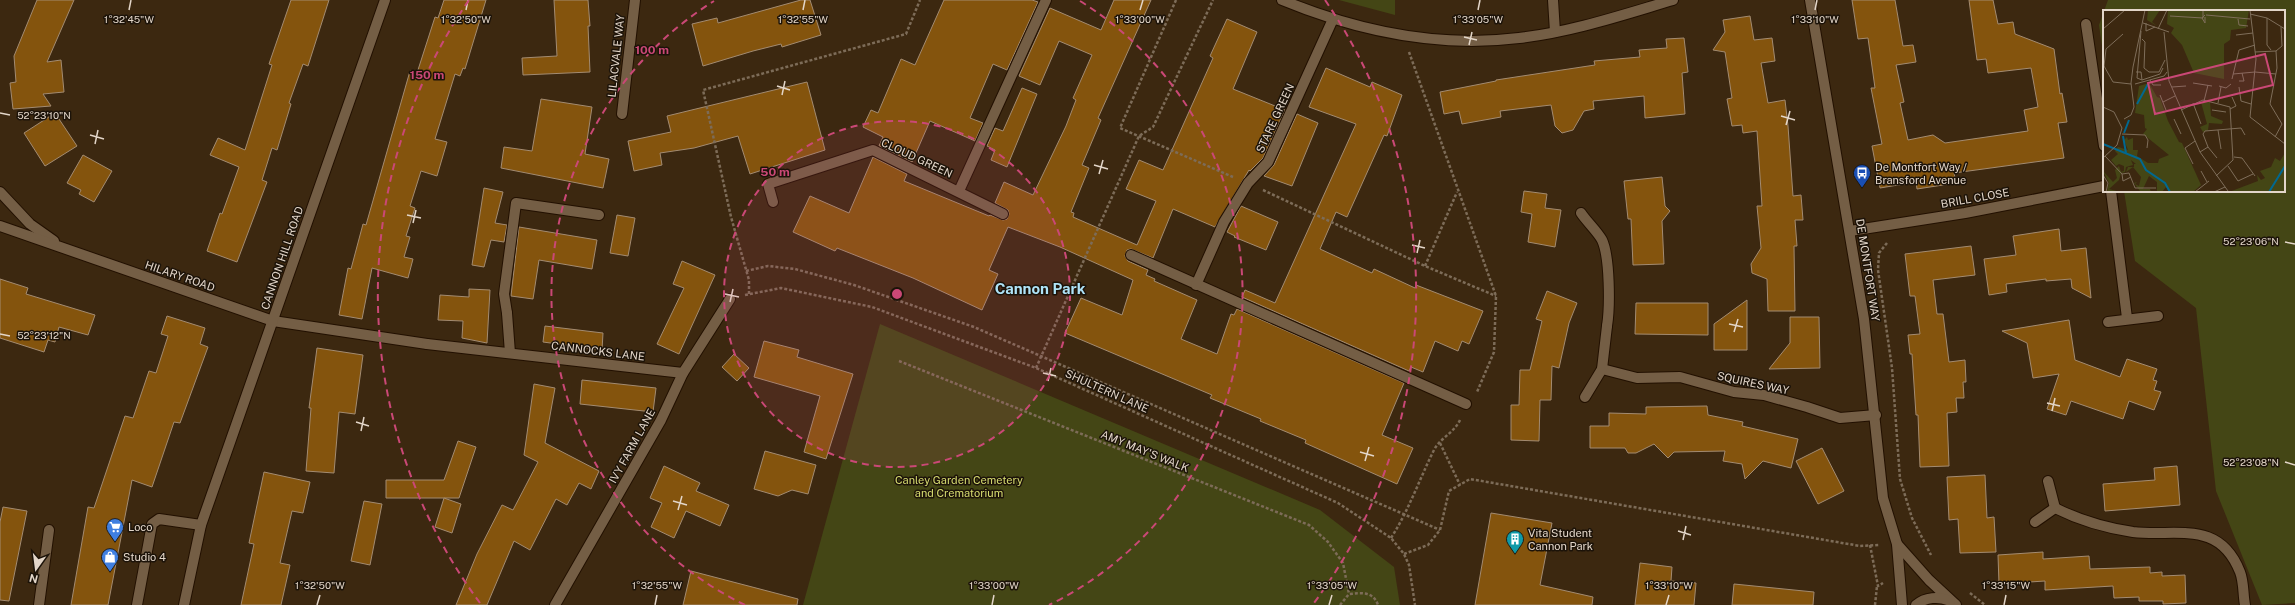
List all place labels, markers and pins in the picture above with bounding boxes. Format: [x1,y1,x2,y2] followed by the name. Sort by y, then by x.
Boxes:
[1875,161,1967,186] place label: De Montfort Way / Bransford Avenue
[1852,163,1872,188] bus stop icon: De Montfort Way / Bransford Avenue
[890,287,904,301] centre of rings
[105,517,125,542] supermarket icon: Loco
[128,521,153,533] place label: Loco
[1528,527,1593,552] place label: Vita Student Cannon Park
[1505,529,1525,554] building icon: Vita Student Cannon Park
[100,547,120,572] shop icon: Studio 4
[123,551,166,563] place label: Studio 4

